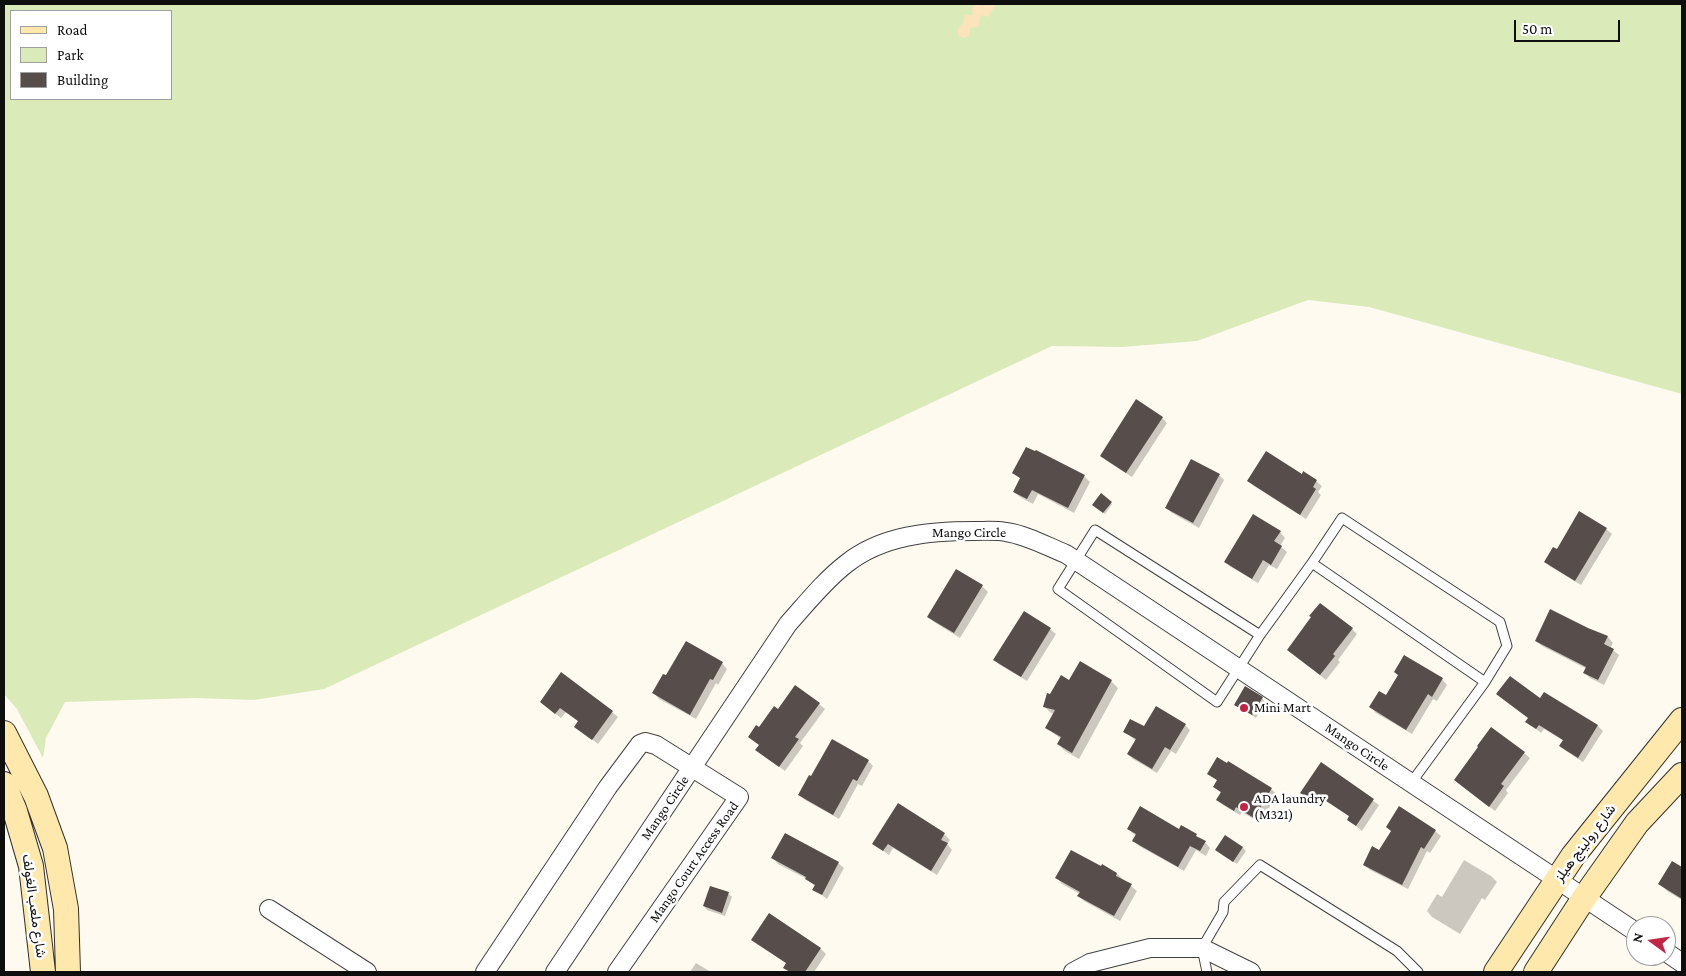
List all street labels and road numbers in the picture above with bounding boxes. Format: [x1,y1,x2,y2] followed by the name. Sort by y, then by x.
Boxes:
[932,525,1006,541] street label: Mango Circle
[1322,719,1392,775] street label: Mango Circle
[637,773,693,843] street label: Mango Circle
[646,798,742,926] street label: Mango Court Access Road
[1551,801,1619,885] street label: شارع رولينج هيلز
[18,853,50,959] street label: شارع ملعب الغولف

